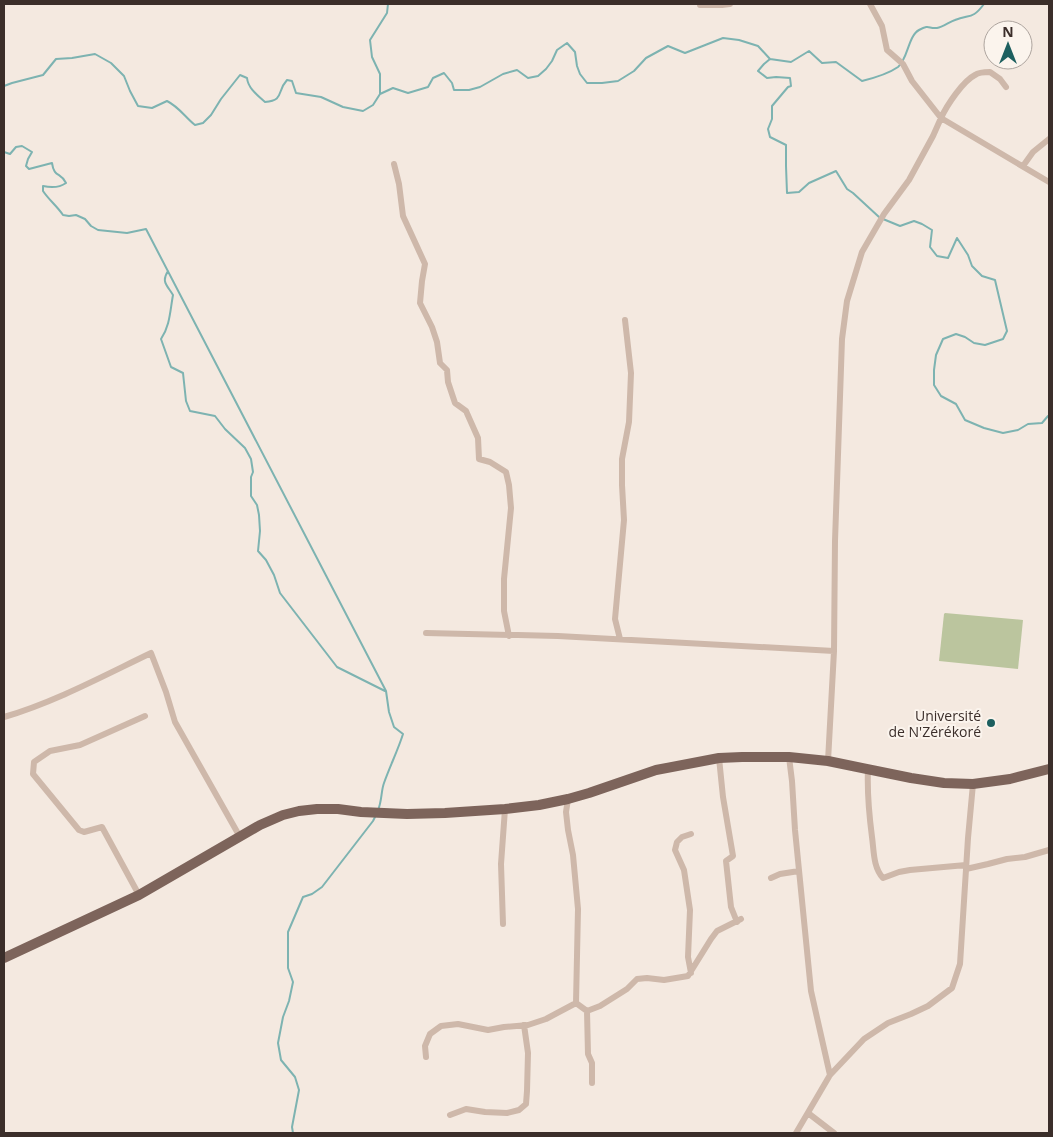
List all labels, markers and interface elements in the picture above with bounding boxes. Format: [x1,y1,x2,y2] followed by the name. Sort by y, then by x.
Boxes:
[983,20,1033,70] north arrow
[1002,22,1014,41] text: N
[889,706,981,741] place label: Université de N'Zérékoré
[985,717,997,729] marker: Université de N'Zérékoré

